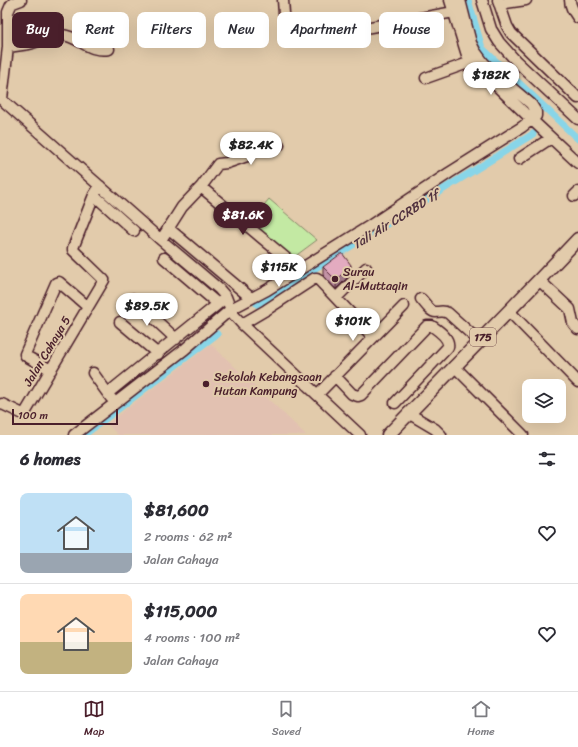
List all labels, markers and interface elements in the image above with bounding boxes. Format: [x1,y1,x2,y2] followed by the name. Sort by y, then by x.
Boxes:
[12,12,64,48] chip: Buy
[72,12,129,48] chip: Rent
[137,12,206,48] chip: Filters
[214,12,269,48] chip: New
[277,12,371,48] chip: Apartment
[379,12,444,48] chip: House
[463,62,519,96] pin: $182K
[472,63,510,86] text: $182K
[218,132,284,166] pin: $82.4K
[229,133,273,156] text: $82.4K
[347,181,447,255] water label: Tali Air CCRBD 1f
[210,202,276,236] pin: $81.6K
[222,203,264,226] text: $81.6K
[251,254,307,288] pin: $115K
[261,255,297,278] text: $115K
[342,261,408,297] place label: Surau Al-Muttaqin
[330,274,340,284] marker: Surau Al-Muttaqin
[114,293,180,327] pin: $89.5K
[125,294,169,317] text: $89.5K
[325,308,381,342] pin: $101K
[335,309,371,332] text: $101K
[17,311,77,391] street label: Jalan Cahaya 5
[470,328,496,346] road number: 175
[214,366,322,402] place label: Sekolah Kebangsaan Hutan Kampung
[201,379,211,389] marker: Sekolah Kebangsaan Hutan Kampung
[522,379,566,423] map controls
[522,379,566,423] button: layers
[18,406,48,425] text: 100 m
[12,407,118,426] scale bar
[20,444,80,474] text: 6 homes
[536,448,558,470] icon: filters
[144,495,209,525] text: $81,600
[52,509,100,557] icon: home
[536,522,558,544] icon: heart
[144,525,232,548] text: 2 rooms · 62 m²
[144,548,219,571] text: Jalan Cahaya
[144,596,217,626] text: $115,000
[52,610,100,658] icon: home
[536,623,558,645] icon: heart
[144,626,240,649] text: 4 rooms · 100 m²
[144,649,219,672] text: Jalan Cahaya
[83,698,105,741] tab: Map
[272,698,301,741] tab: Saved
[467,698,495,741] tab: Home

